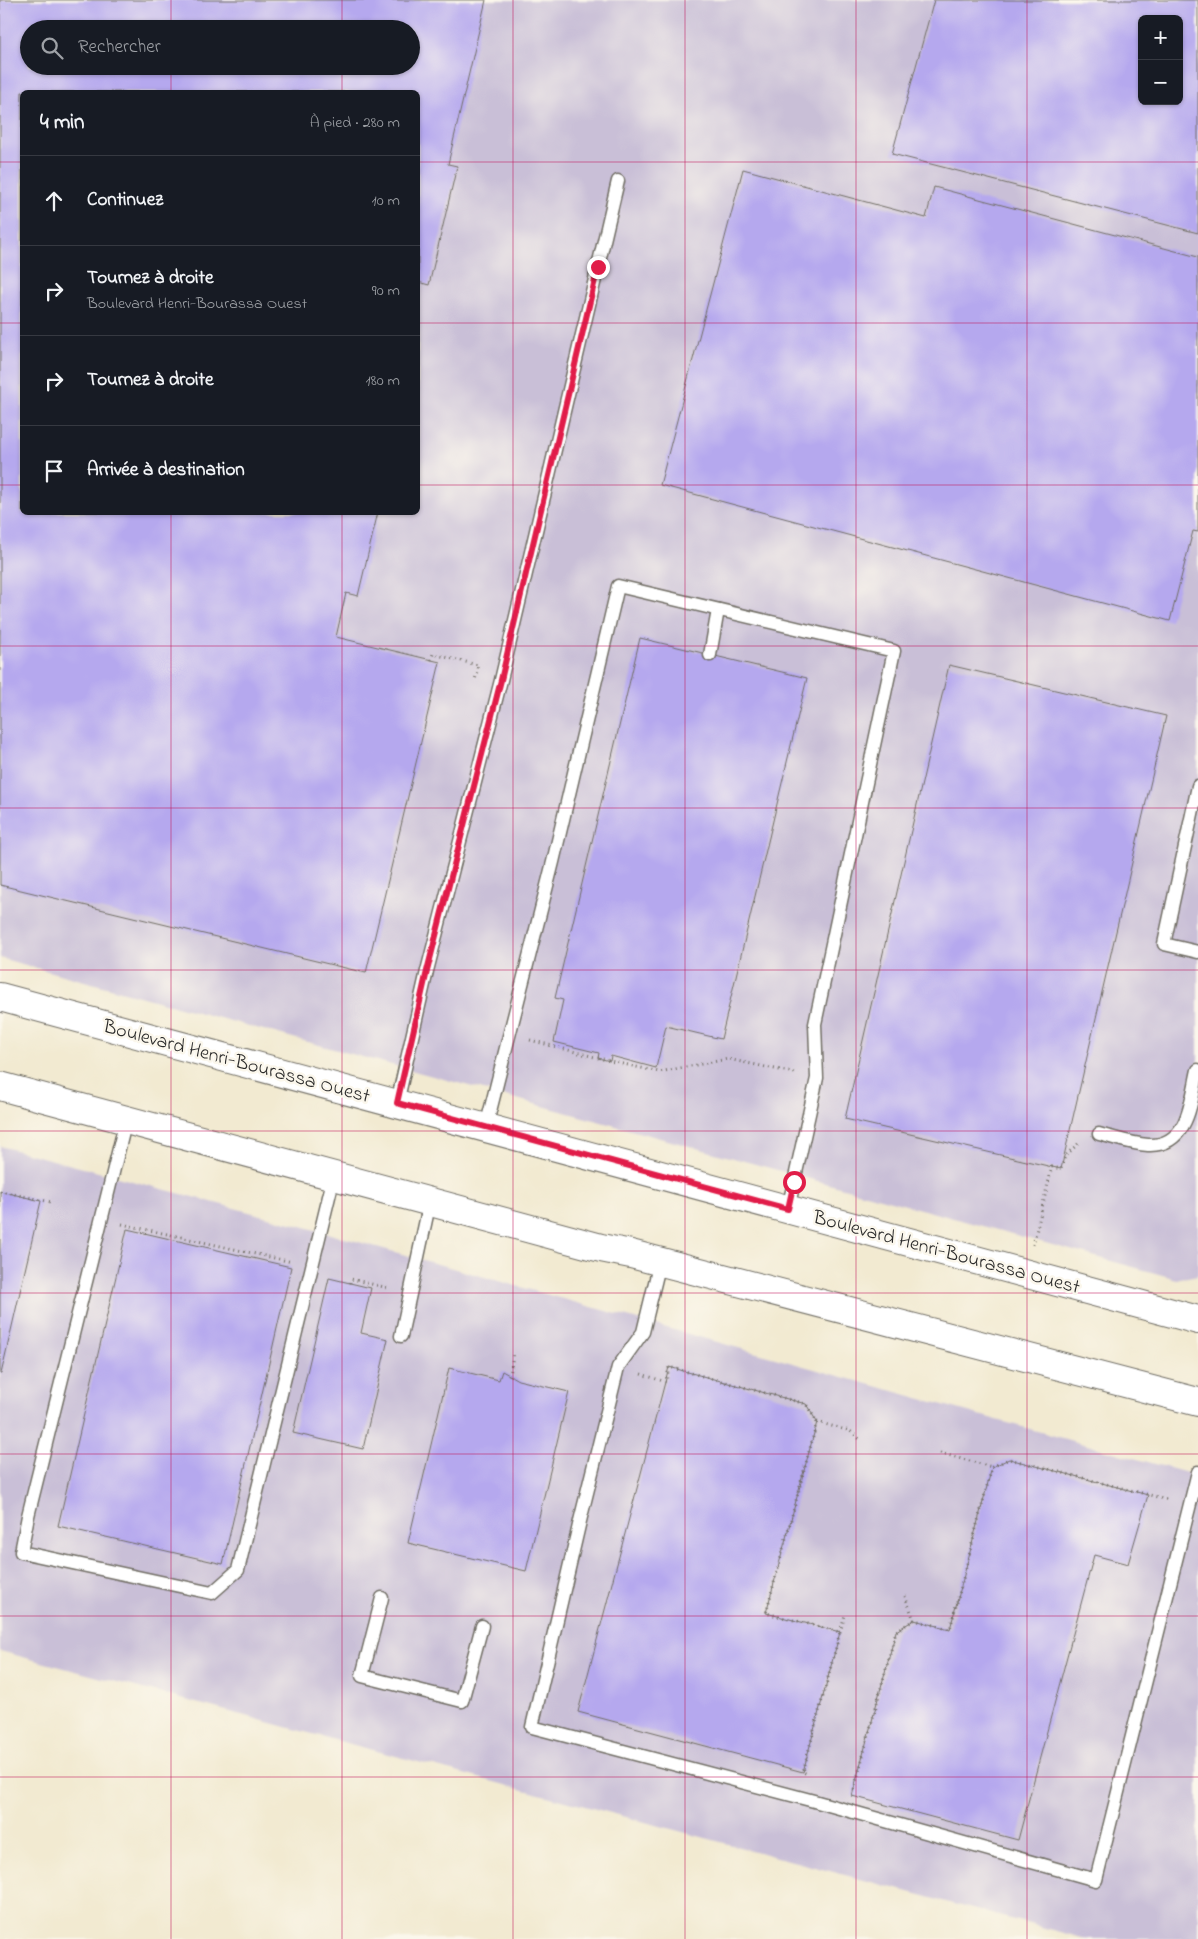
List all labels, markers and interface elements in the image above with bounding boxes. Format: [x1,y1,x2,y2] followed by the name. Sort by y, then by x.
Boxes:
[1138,15,1183,105] map controls
[1138,15,1183,60] button: +
[20,20,420,75] search box
[38,34,66,62] icon: search
[78,34,161,61] text: Rechercher
[1138,60,1183,105] button: −
[40,108,84,138] text: 4 min
[310,111,400,135] text: À pied · 280 m
[40,187,68,215] icon: ahead
[87,187,163,214] text: Continuez
[372,189,400,213] text: 10 m
[587,256,610,279] route end
[87,265,213,292] text: Tournez à droite
[40,277,68,305] icon: right
[372,279,400,303] text: 90 m
[87,292,307,316] text: Boulevard Henri-Bourassa Ouest
[40,367,68,395] icon: right
[87,367,213,394] text: Tournez à droite
[366,369,400,393] text: 180 m
[40,457,68,485] icon: arrive
[87,457,245,484] text: Arrivée à destination
[99,1013,373,1112] street label: Boulevard Henri-Bourassa Ouest
[783,1171,806,1194] route start
[809,1204,1083,1303] street label: Boulevard Henri-Bourassa Ouest

